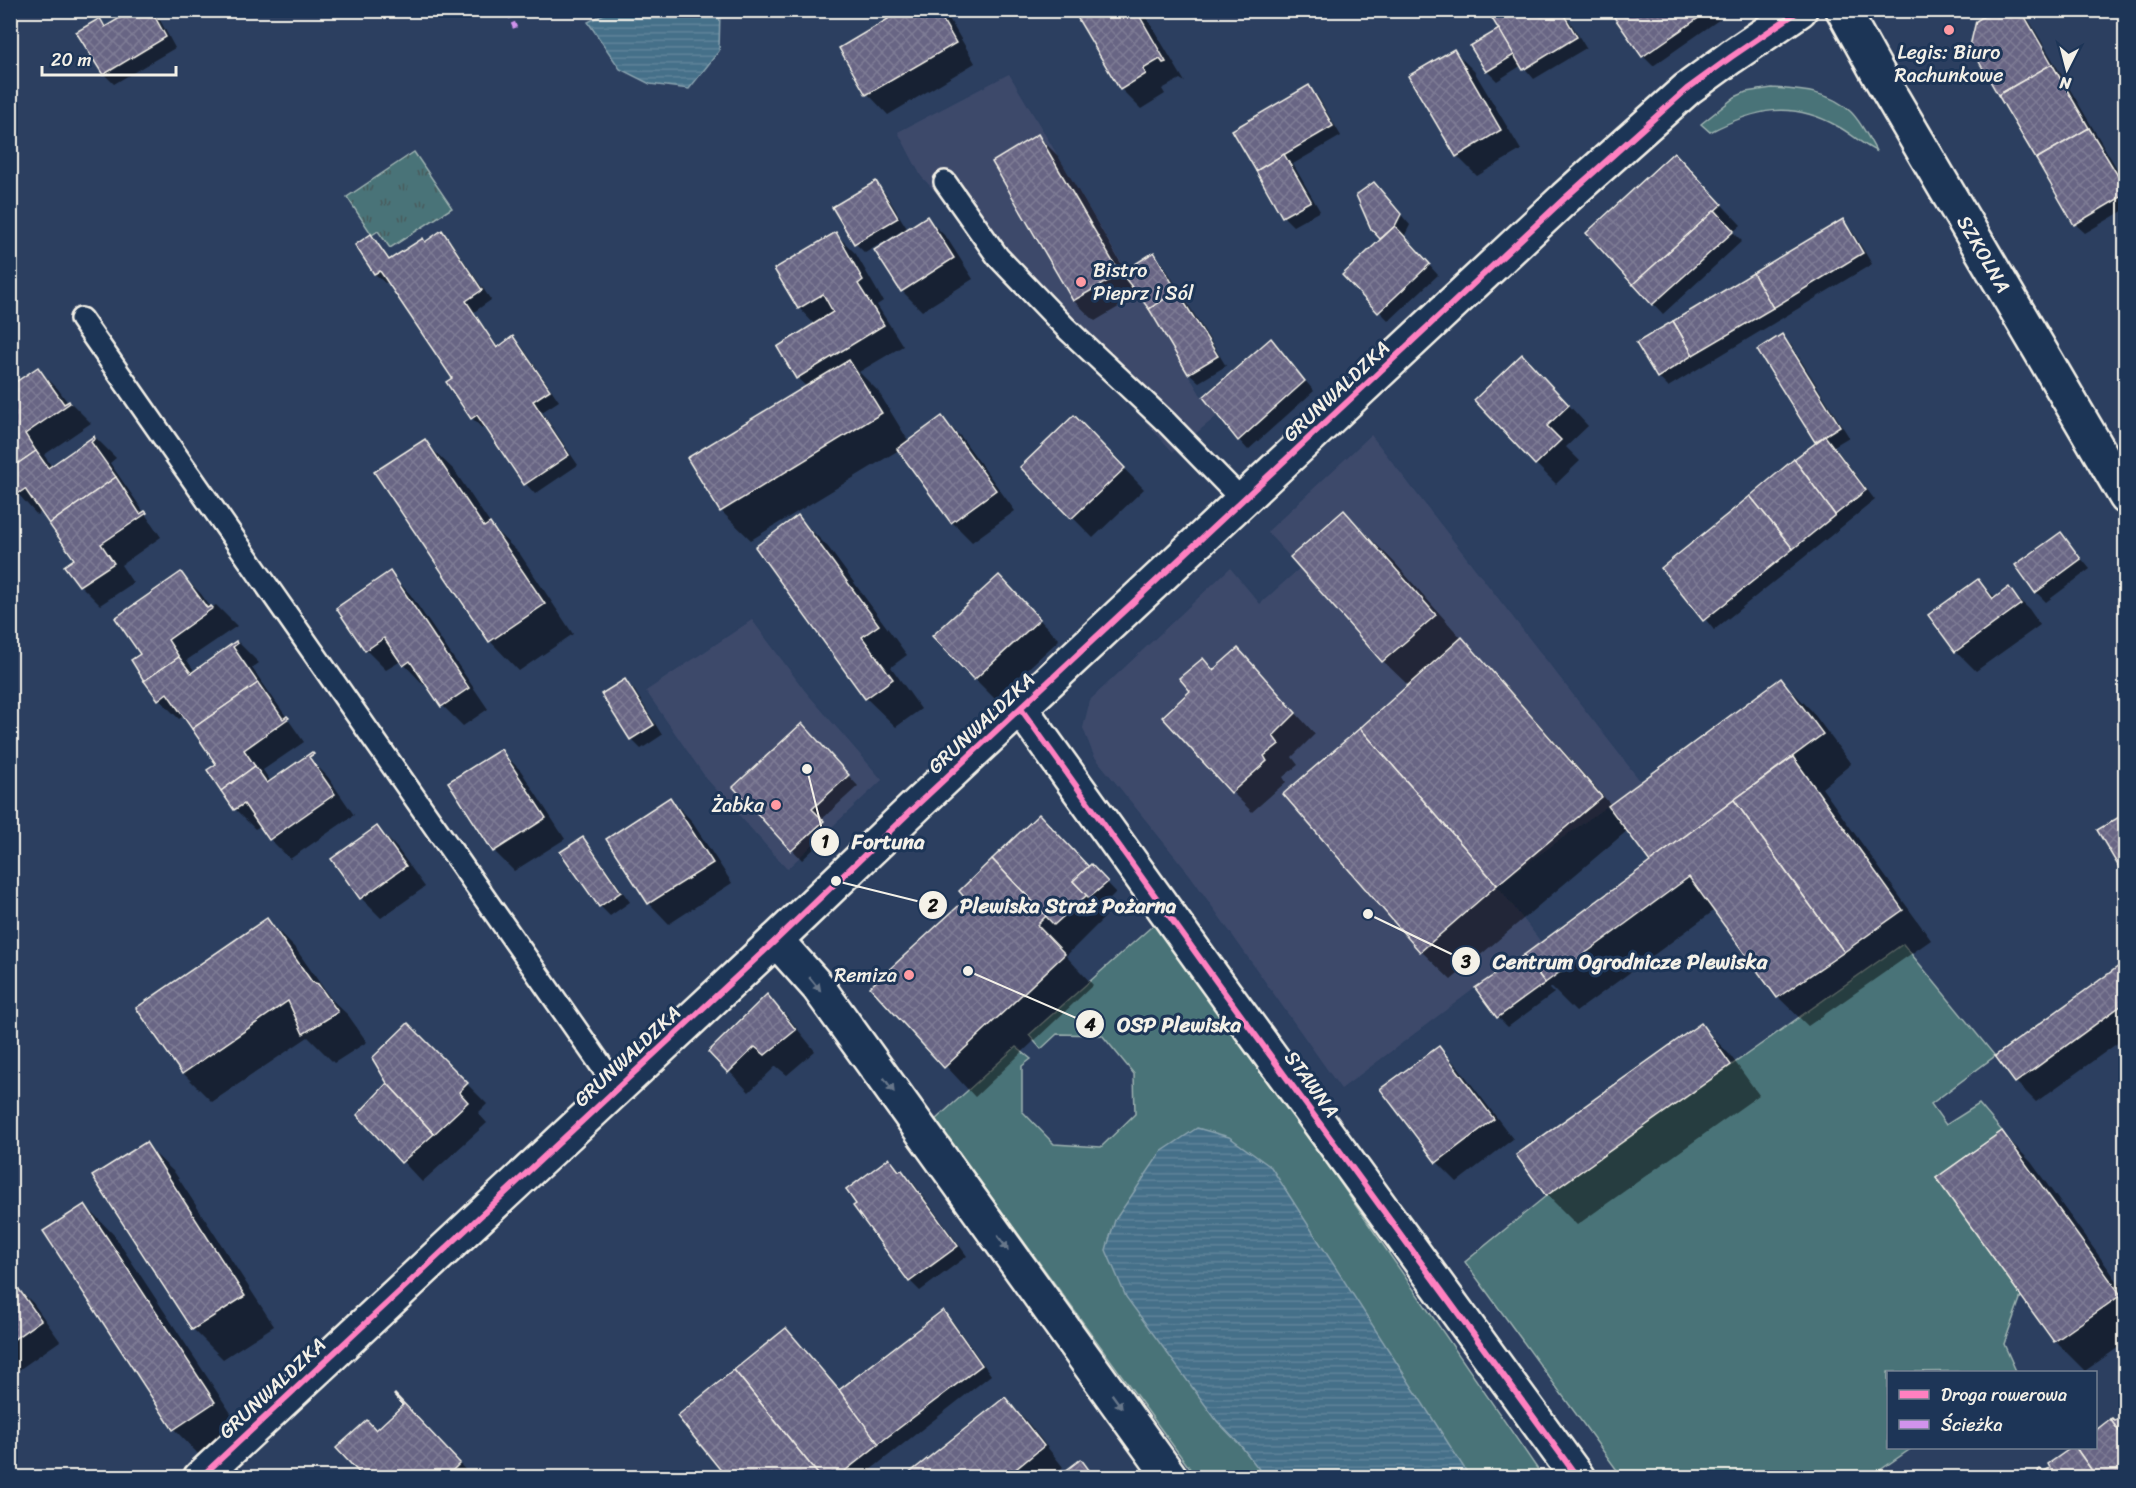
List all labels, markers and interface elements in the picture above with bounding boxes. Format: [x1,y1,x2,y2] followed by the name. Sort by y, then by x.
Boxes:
[1942,23,1956,37] marker: Legis: Biuro Rachunkowe
[1895,35,2003,93] place label: Legis: Biuro Rachunkowe
[42,39,176,77] scale bar
[2037,39,2097,99] north arrow
[51,44,91,76] text: 20 m
[2058,68,2074,99] text: N
[1947,209,2020,300] street label: SZKOLNA
[1093,253,1195,311] place label: Bistro Pieprz i Sól
[1074,275,1088,289] marker: Bistro Pieprz i Sól
[1274,332,1398,451] street label: GRUNWALDZKA
[919,664,1043,783] street label: GRUNWALDZKA
[711,788,765,823] place label: Żabka
[769,798,783,812] marker: Żabka
[810,822,937,861] callout: Fortuna
[850,823,925,861] text: Fortuna
[821,826,829,858] text: 1
[918,886,1189,925] callout: Plewiska Straż Pożarna
[960,887,1177,925] text: Plewiska Straż Pożarna
[927,890,939,922] text: 2
[1451,942,1779,981] callout: Centrum Ogrodnicze Plewiska
[1492,943,1769,981] text: Centrum Ogrodnicze Plewiska
[1460,946,1471,978] text: 3
[834,958,897,993] place label: Remiza
[902,968,916,982] marker: Remiza
[808,976,821,991] one-way arrow
[565,997,689,1116] street label: GRUNWALDZKA
[1075,1005,1253,1044] callout: OSP Plewiska
[1117,1006,1241,1044] text: OSP Plewiska
[1083,1009,1096,1041] text: 4
[1275,1043,1348,1126] street label: STAWNA
[883,1076,895,1092] one-way arrow
[997,1235,1009,1251] one-way arrow
[210,1329,334,1448] street label: GRUNWALDZKA
[1887,1371,2097,1449] legend
[1941,1379,2067,1411] text: Droga rowerowa
[1110,1394,1122,1409] one-way arrow
[1941,1409,2003,1441] text: Ścieżka

